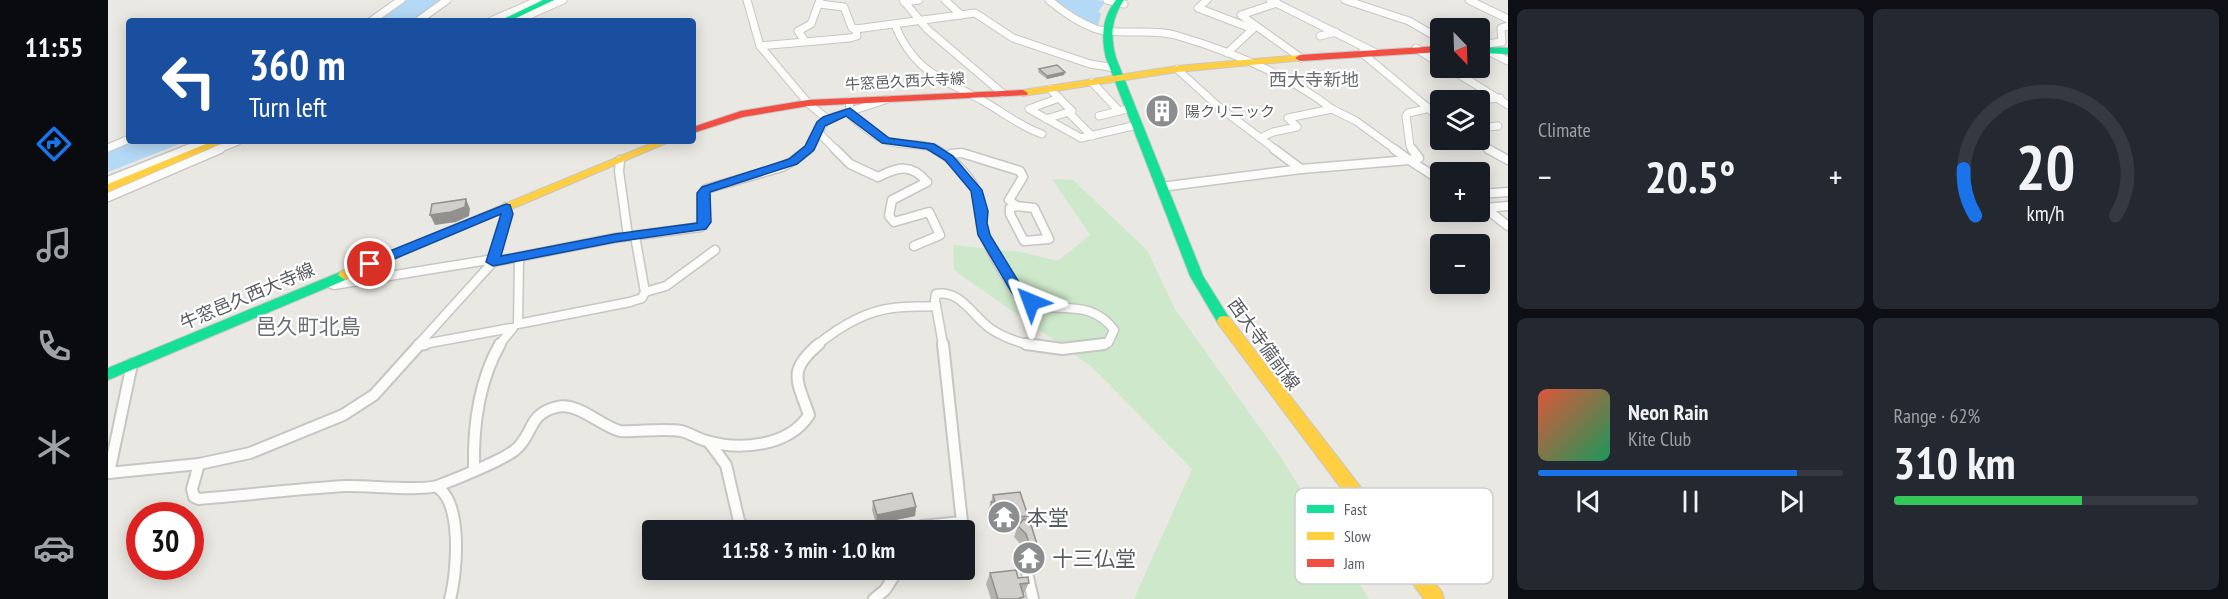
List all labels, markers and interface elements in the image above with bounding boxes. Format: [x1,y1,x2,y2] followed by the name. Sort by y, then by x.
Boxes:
[1430,18,1490,78] north arrow
[1430,18,1490,294] map controls
[25,30,83,64] text: 11:55
[249,37,346,92] text: 360 m
[150,42,228,120] icon: left
[845,68,965,94] street label: 牛窓邑久西大寺線
[1269,68,1359,91] district label: 西大寺新地
[249,90,327,124] text: Turn left
[1430,90,1490,150] button: layers
[1144,93,1180,129] building icon: 陽クリニック
[1185,102,1275,121] place label: 陽クリニック
[1538,117,1591,143] text: Climate
[33,123,75,165] icon: directions
[2016,126,2076,207] text: 20
[1645,147,1735,205] text: 20.5°
[1538,155,1552,198] text: −
[1829,155,1842,198] text: +
[1430,162,1490,222] button: +
[2027,199,2065,227] text: km/h
[33,224,75,266] icon: music
[1430,234,1490,294] button: −
[344,238,395,289] pin
[353,247,386,280] icon: arrive
[176,257,318,335] street label: 牛窓邑久西大寺線
[999,270,1063,334] position arrow
[1223,294,1305,394] street label: 西大寺備前線
[256,313,361,340] district label: 邑久町北島
[33,325,75,367] icon: phone
[1628,398,1708,426] text: Neon Rain
[1894,403,1980,429] text: Range · 62%
[33,426,75,468] icon: climate
[1628,426,1691,452] text: Kite Club
[1894,433,2016,491] text: 310 km
[1572,485,1605,518] icon: previous
[1674,485,1707,518] icon: pause
[1775,485,1808,518] icon: next
[1295,488,1493,584] legend
[986,499,1022,535] temple icon: 本堂
[1344,499,1367,519] text: Fast
[126,502,204,580] speed limit sign: 30
[1027,504,1069,531] place label: 本堂
[1344,526,1371,546] text: Slow
[33,527,75,569] icon: car
[722,536,895,564] text: 11:58 · 3 min · 1.0 km
[1011,540,1047,576] temple icon: 十三仏堂
[1052,545,1136,572] place label: 十三仏堂
[1343,553,1365,573] text: Jam

